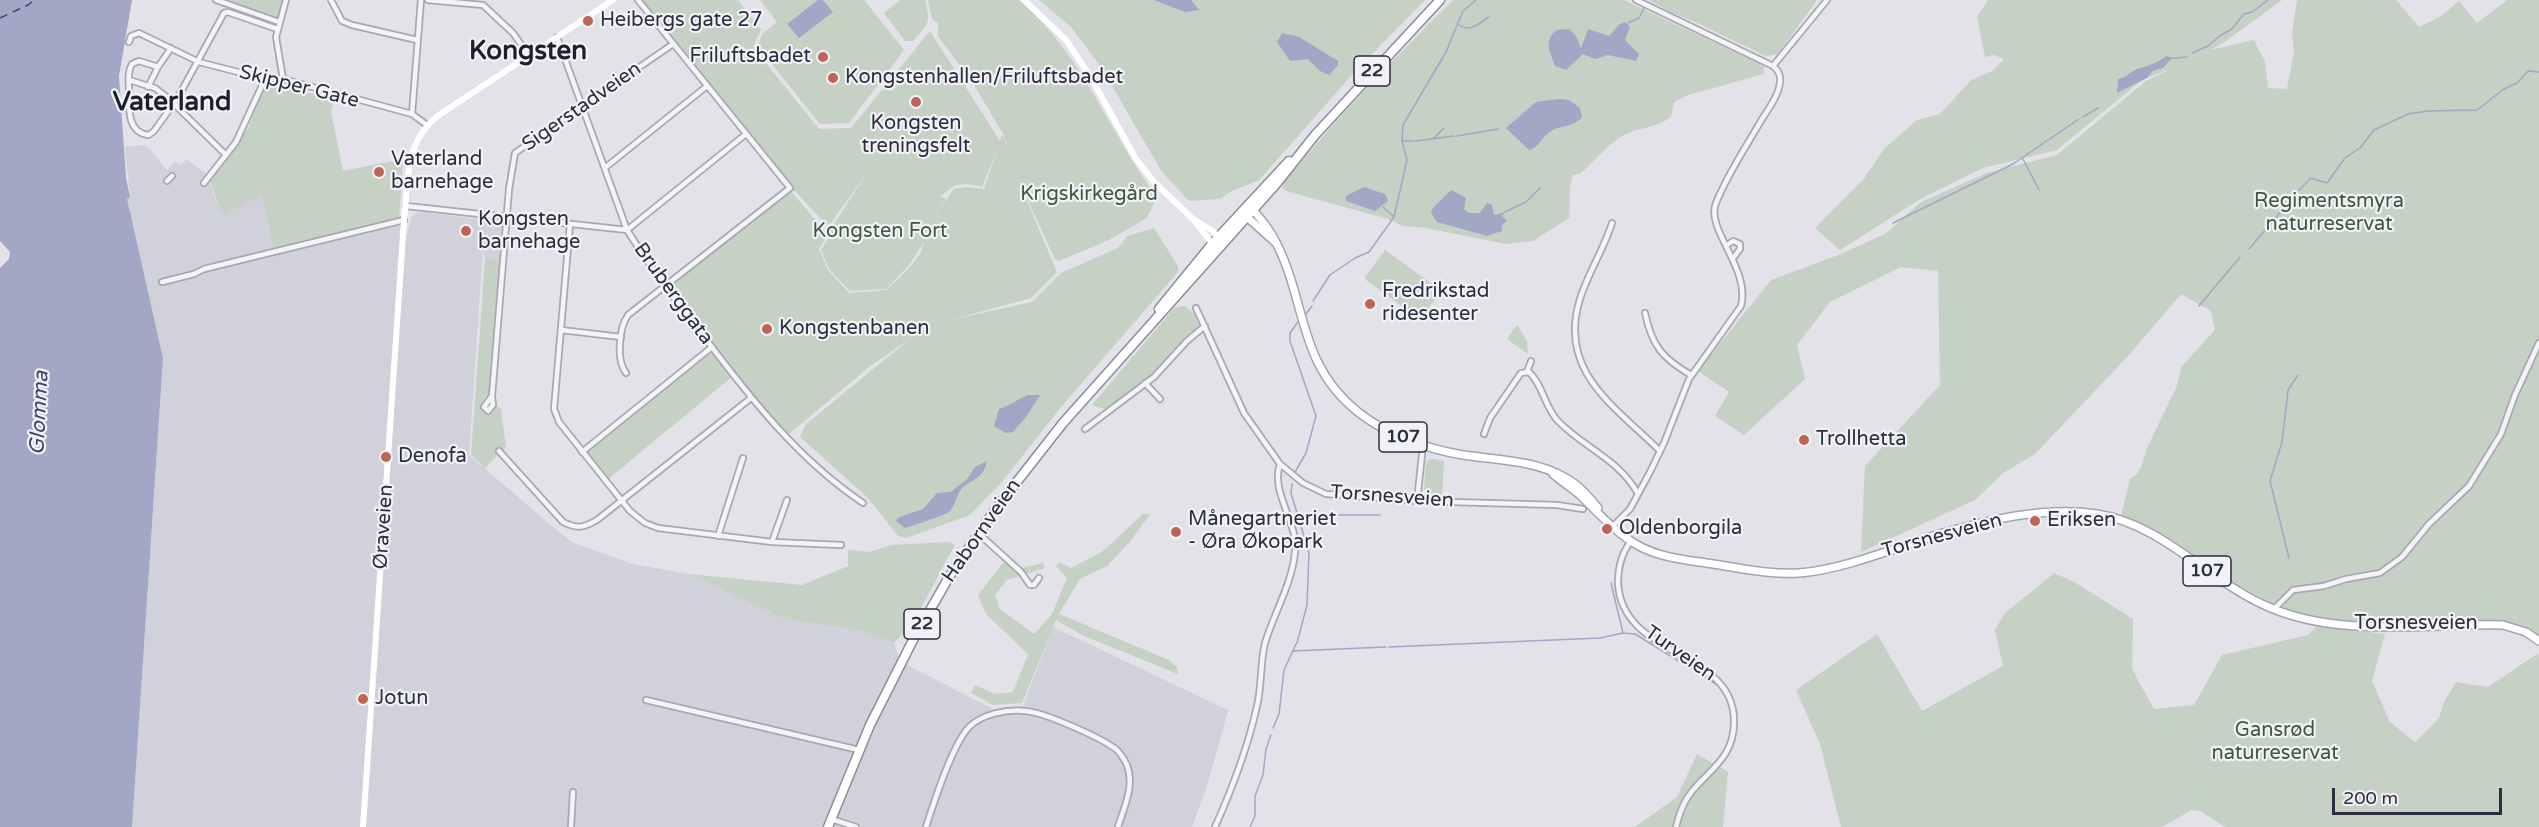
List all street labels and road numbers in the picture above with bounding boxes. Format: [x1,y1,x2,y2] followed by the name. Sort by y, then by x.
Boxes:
[1354,56,1390,86] road number: 22
[518,57,646,157] street label: Sigerstadveien
[237,61,361,113] street label: Skipper Gate
[628,238,718,350] street label: Bruberggata
[1379,422,1427,452] road number: 107
[937,475,1027,587] street label: Habornveien
[1330,481,1454,513] street label: Torsnesveien
[369,484,399,570] street label: Øraveien
[1879,508,2005,564] street label: Torsnesveien
[2183,556,2231,586] road number: 107
[904,609,940,639] road number: 22
[2354,612,2478,636] street label: Torsnesveien
[1640,621,1720,687] street label: Turveien

